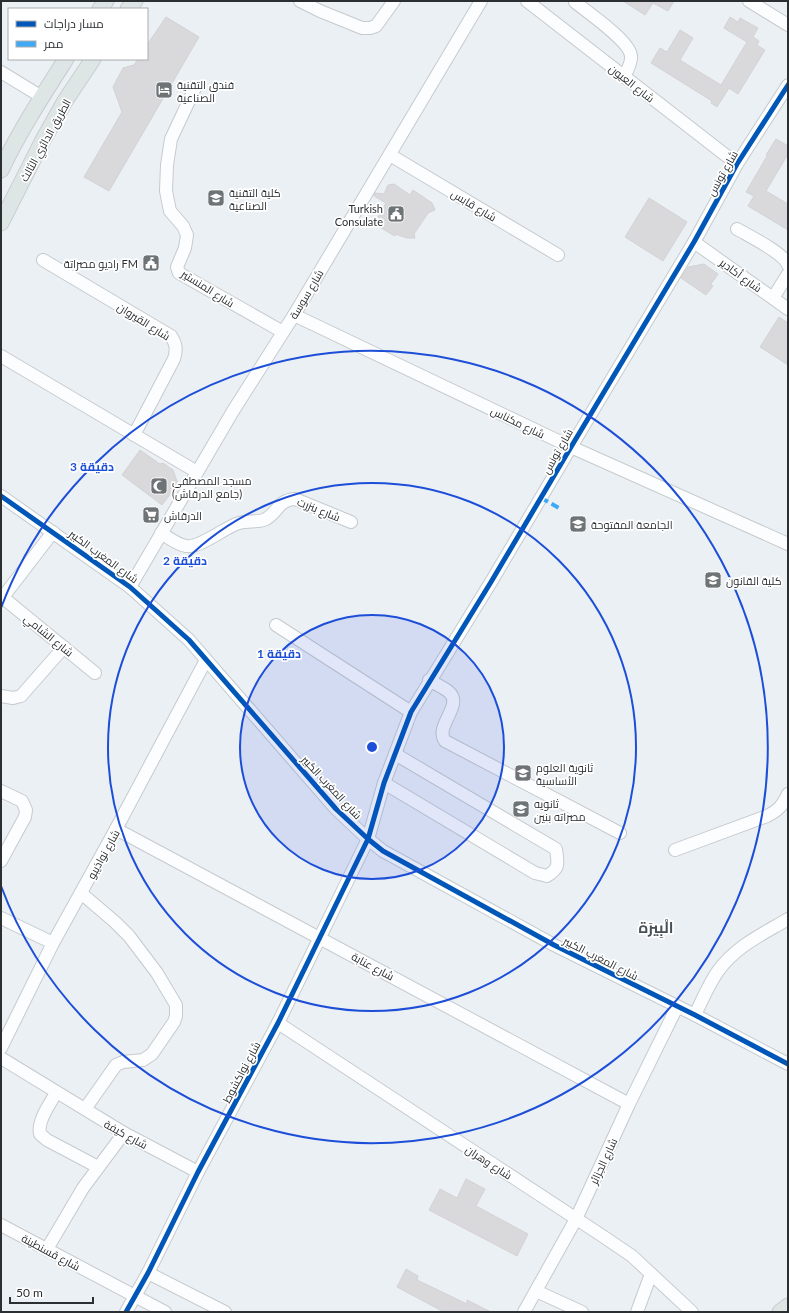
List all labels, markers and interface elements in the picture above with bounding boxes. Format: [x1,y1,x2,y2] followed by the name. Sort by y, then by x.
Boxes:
[8,8,148,60] legend
[44,16,104,31] text: مسار دراجات
[43,36,63,51] text: ممر
[605,61,657,106] street label: شارع العيون
[177,78,234,104] place label: فندق التقنية الصناعية
[154,80,174,100] hotel icon: فندق التقنية الصناعية
[17,97,76,185] street label: الطريق الدائري الثالث
[704,148,742,199] street label: شارع تونس
[229,186,281,212] place label: كلية التقنية الصناعية
[448,186,499,225] street label: شارع قابس
[206,188,226,208] school or university icon: كلية التقنية الصناعية
[335,202,383,228] place label: Turkish Consulate
[386,204,406,224] public building icon: Turkish Consulate
[141,253,161,273] public building icon: راديو مصراتة FM
[715,255,765,296] street label: شارع أكادير
[64,257,138,271] place label: راديو مصراتة FM
[177,266,237,311] street label: شارع المنستير
[286,267,327,322] street label: شارع سوسة
[114,300,173,344] street label: شارع القيروان
[488,403,547,442] street label: شارع مكناس
[539,426,577,477] street label: شارع تونس
[70,459,114,474] text: 3 دقيقة
[172,474,252,502] place label: مسجد المصطفى (جامع الدرقاش)
[149,476,169,496] mosque icon: مسجد المصطفى (جامع الدرقاش)
[295,495,342,525] street label: شارع بنزرت
[141,505,161,525] supermarket icon: الدرقاش
[164,509,202,523] place label: الدرقاش
[568,514,588,534] school or university icon: الجامعة المفتوحة
[591,518,673,532] place label: الجامعة المفتوحة
[65,526,141,587] street label: شارع المغرب الكبير
[163,553,207,568] text: 2 دقيقة
[703,570,723,590] school or university icon: كلية القانون
[726,574,782,588] place label: كلية القانون
[20,611,76,661] street label: شارع الشامي
[257,646,301,661] text: 1 دقيقة
[365,740,379,754] centre of rings
[297,752,365,823] street label: شارع المغرب الكبير
[536,761,593,787] place label: ثانوية العلوم الأساسية
[513,763,533,783] school or university icon: ثانوية العلوم الأساسية
[534,797,586,824] place label: ثانويه مصراته بنين
[511,799,531,819] school or university icon: ثانويه مصراته بنين
[84,827,124,882] street label: شارع نواذيبو
[639,918,673,938] district label: الْبِيرَة
[560,933,641,984] street label: شارع المغرب الكبير
[349,949,397,984] street label: شارع عنابة
[219,1039,264,1106] street label: شارع نواكشوط
[101,1117,150,1153] street label: شارع كيفة
[586,1136,621,1188] street label: شارع الجزائر
[462,1142,515,1183] street label: شارع وهران
[19,1231,83,1275] street label: شارع قسنطينة
[10,1279,93,1305] scale bar
[16,1285,43,1300] text: 50 m

